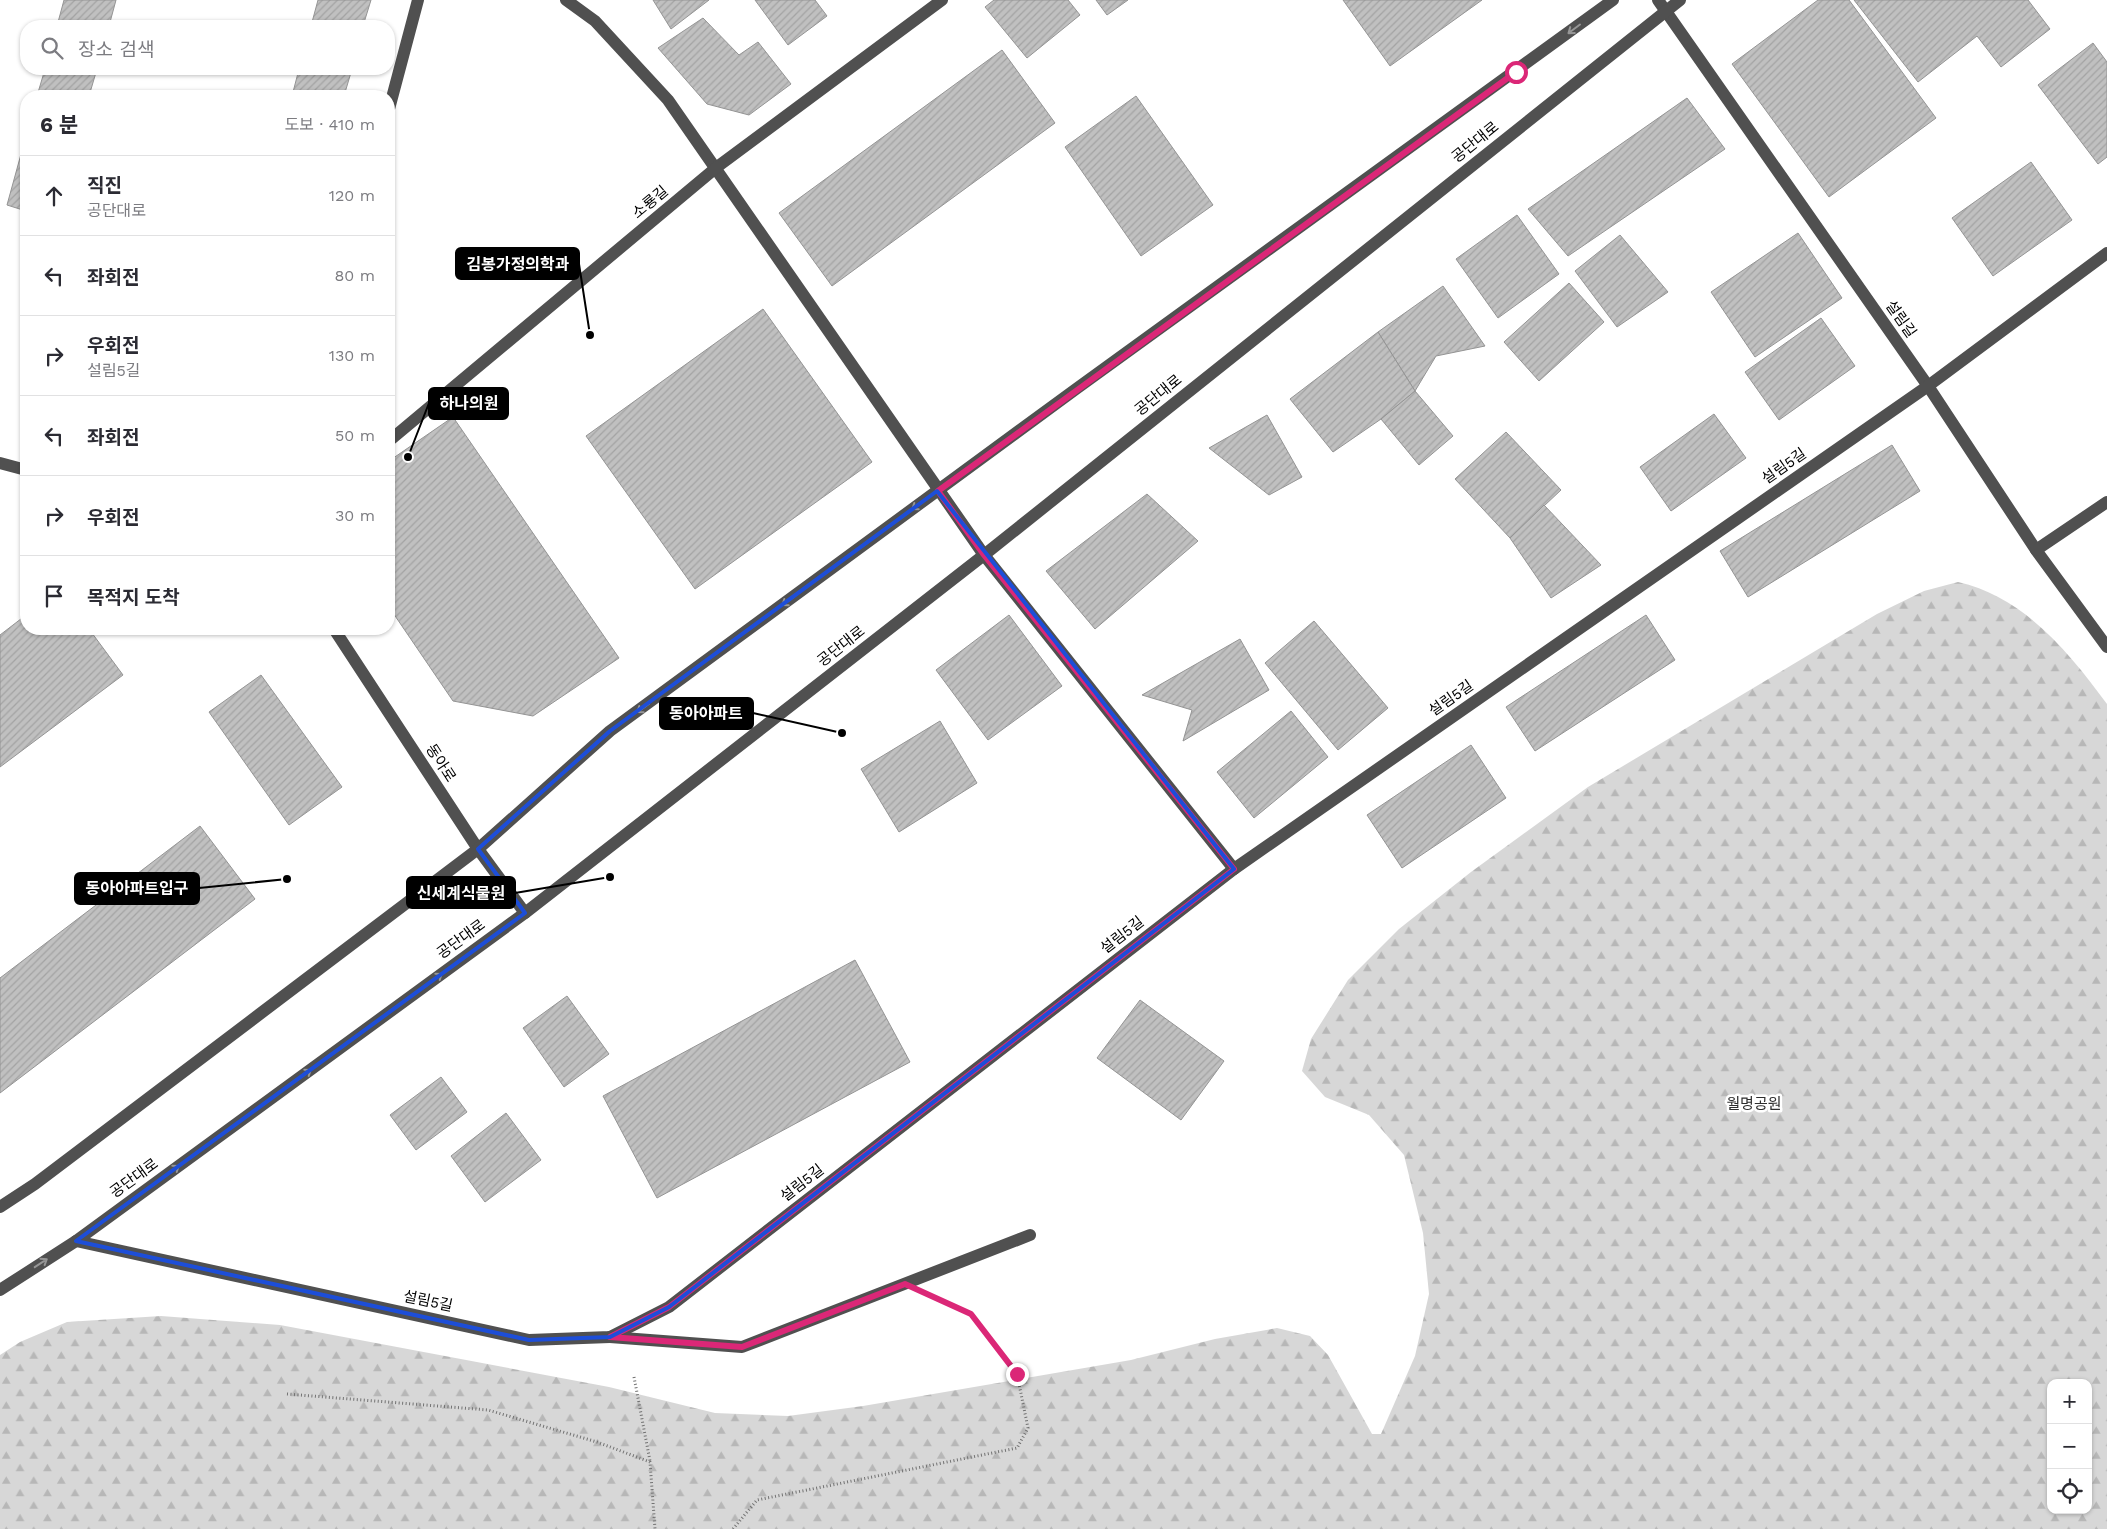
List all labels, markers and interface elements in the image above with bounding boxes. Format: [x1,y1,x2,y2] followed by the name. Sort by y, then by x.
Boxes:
[20,20,395,75] search box
[1567,24,1581,34] one-way arrow
[38,34,66,62] icon: search
[78,38,154,61] text: 장소 검색
[1505,61,1528,84] route start
[40,112,78,137] text: 6 분
[285,115,375,134] text: 도보 · 410 m
[1448,118,1502,166] street label: 공단대로
[87,174,122,197] text: 직진
[40,182,68,210] icon: ahead
[628,182,672,222] street label: 소룡길
[329,186,375,205] text: 120 m
[87,201,146,220] text: 공단대로
[456,248,579,279] callout: 김봉가정의학과
[466,255,570,274] text: 김봉가정의학과
[40,262,68,290] icon: left
[87,266,139,289] text: 좌회전
[334,266,375,285] text: 80 m
[1882,297,1920,341] street label: 설림길
[87,334,139,357] text: 우회전
[40,342,68,370] icon: right
[329,346,375,365] text: 130 m
[87,361,140,380] text: 설림5길
[1131,371,1185,419] street label: 공단대로
[429,388,508,419] callout: 하나의원
[440,394,498,413] text: 하나의원
[40,422,68,450] icon: left
[87,426,139,449] text: 좌회전
[335,426,375,445] text: 50 m
[1758,444,1810,488] street label: 설림5길
[912,500,926,510] one-way arrow
[40,502,68,530] icon: right
[87,506,139,529] text: 우회전
[335,506,375,525] text: 30 m
[40,582,68,610] icon: arrive
[87,586,180,609] text: 목적지 도착
[781,596,795,606] one-way arrow
[814,622,868,670] street label: 공단대로
[1425,676,1477,720] street label: 설림5길
[660,698,753,729] callout: 동아아파트
[636,703,650,713] one-way arrow
[669,704,743,723] text: 동아아파트
[422,741,460,785] street label: 동아로
[75,873,199,904] callout: 동아아파트입구
[407,877,515,908] callout: 신세계식물원
[85,879,189,898] text: 동아아파트입구
[417,884,505,903] text: 신세계식물원
[1097,912,1147,958] street label: 설림5길
[433,915,489,963] street label: 공단대로
[429,973,443,983] one-way arrow
[298,1068,311,1079] one-way arrow
[1726,1095,1782,1113] park label: 월명공원
[106,1154,162,1202] street label: 공단대로
[777,1160,827,1206] street label: 설림5길
[166,1164,179,1175] one-way arrow
[34,1258,48,1269] one-way arrow
[402,1287,454,1315] street label: 설림5길
[1006,1363,1029,1386] route end
[2047,1379,2092,1514] map controls
[2047,1379,2092,1424] button: +
[2047,1424,2092,1469] button: −
[2047,1469,2092,1514] button: locate

